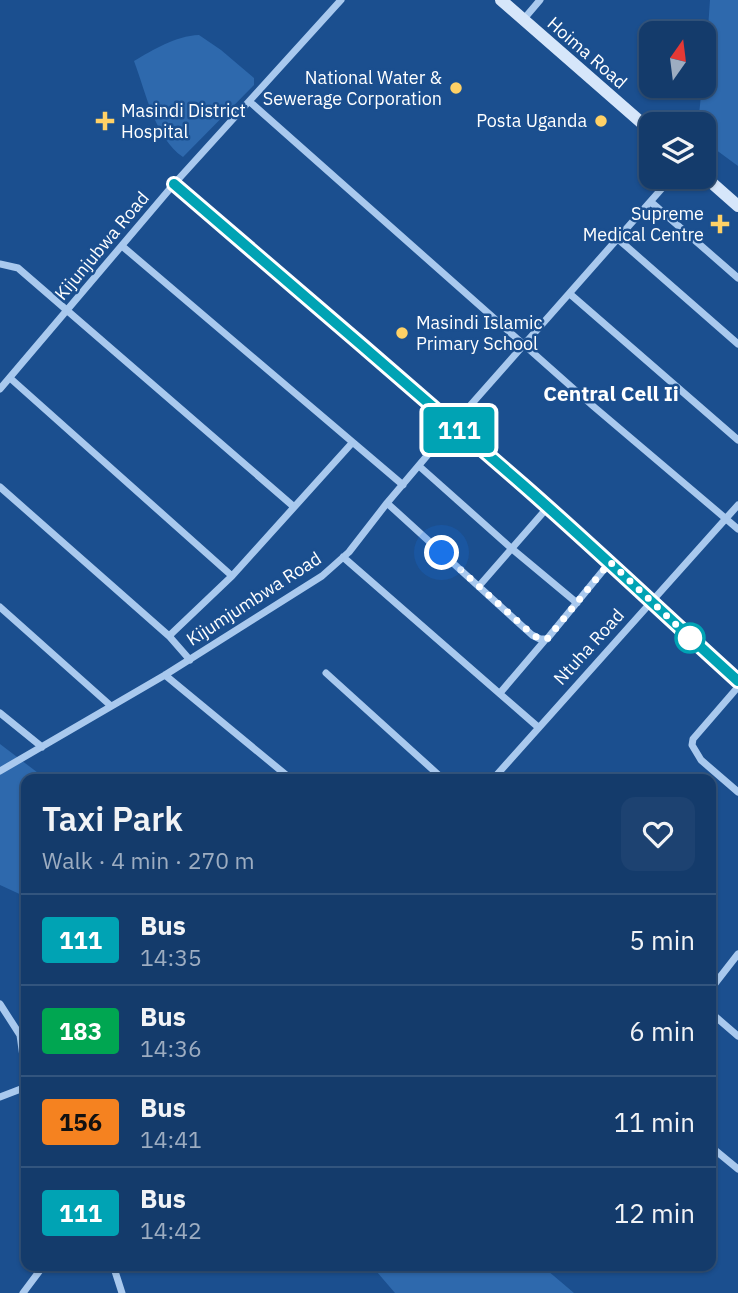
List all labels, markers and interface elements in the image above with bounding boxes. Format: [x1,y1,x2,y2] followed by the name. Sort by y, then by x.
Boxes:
[543,12,632,94] street label: Hoima Road
[639,21,716,98] north arrow
[639,21,716,189] map controls
[263,66,442,110] place label: National Water & Sewerage Corporation
[448,80,464,96] marker: National Water & Sewerage Corporation
[121,99,246,143] place label: Masindi District Hospital
[476,109,587,132] place label: Posta Uganda
[95,111,115,131] marker: Masindi District Hospital
[639,112,716,189] button: layers
[593,113,609,129] marker: Posta Uganda
[49,187,154,305] street label: Kijunjubwa Road
[583,202,704,246] place label: Supreme Medical Centre
[710,214,730,234] marker: Supreme Medical Centre
[416,311,543,355] place label: Masindi Islamic Primary School
[394,325,410,341] marker: Masindi Islamic Primary School
[543,379,679,407] district label: Central Cell Ii
[419,407,499,453] line badge: 111
[437,414,481,446] text: 111
[424,535,459,570] your location
[182,546,325,651] street label: Kijumjumbwa Road
[548,604,629,690] street label: Ntuha Road
[675,623,705,653] unlabelled marker
[42,797,183,840] text: Taxi Park
[621,797,695,871] button: heart
[42,845,255,875] text: Walk · 4 min · 270 m
[140,908,186,942] text: Bus
[629,923,695,957] text: 5 min
[59,924,102,956] text: 111
[140,942,202,972] text: 14:35
[140,999,186,1033] text: Bus
[629,1014,695,1048] text: 6 min
[59,1015,102,1047] text: 183
[140,1033,202,1063] text: 14:36
[140,1090,186,1124] text: Bus
[614,1105,695,1139] text: 11 min
[59,1106,102,1138] text: 156
[140,1124,202,1154] text: 14:41
[140,1181,186,1215] text: Bus
[614,1196,695,1230] text: 12 min
[59,1197,102,1229] text: 111
[140,1215,202,1245] text: 14:42

